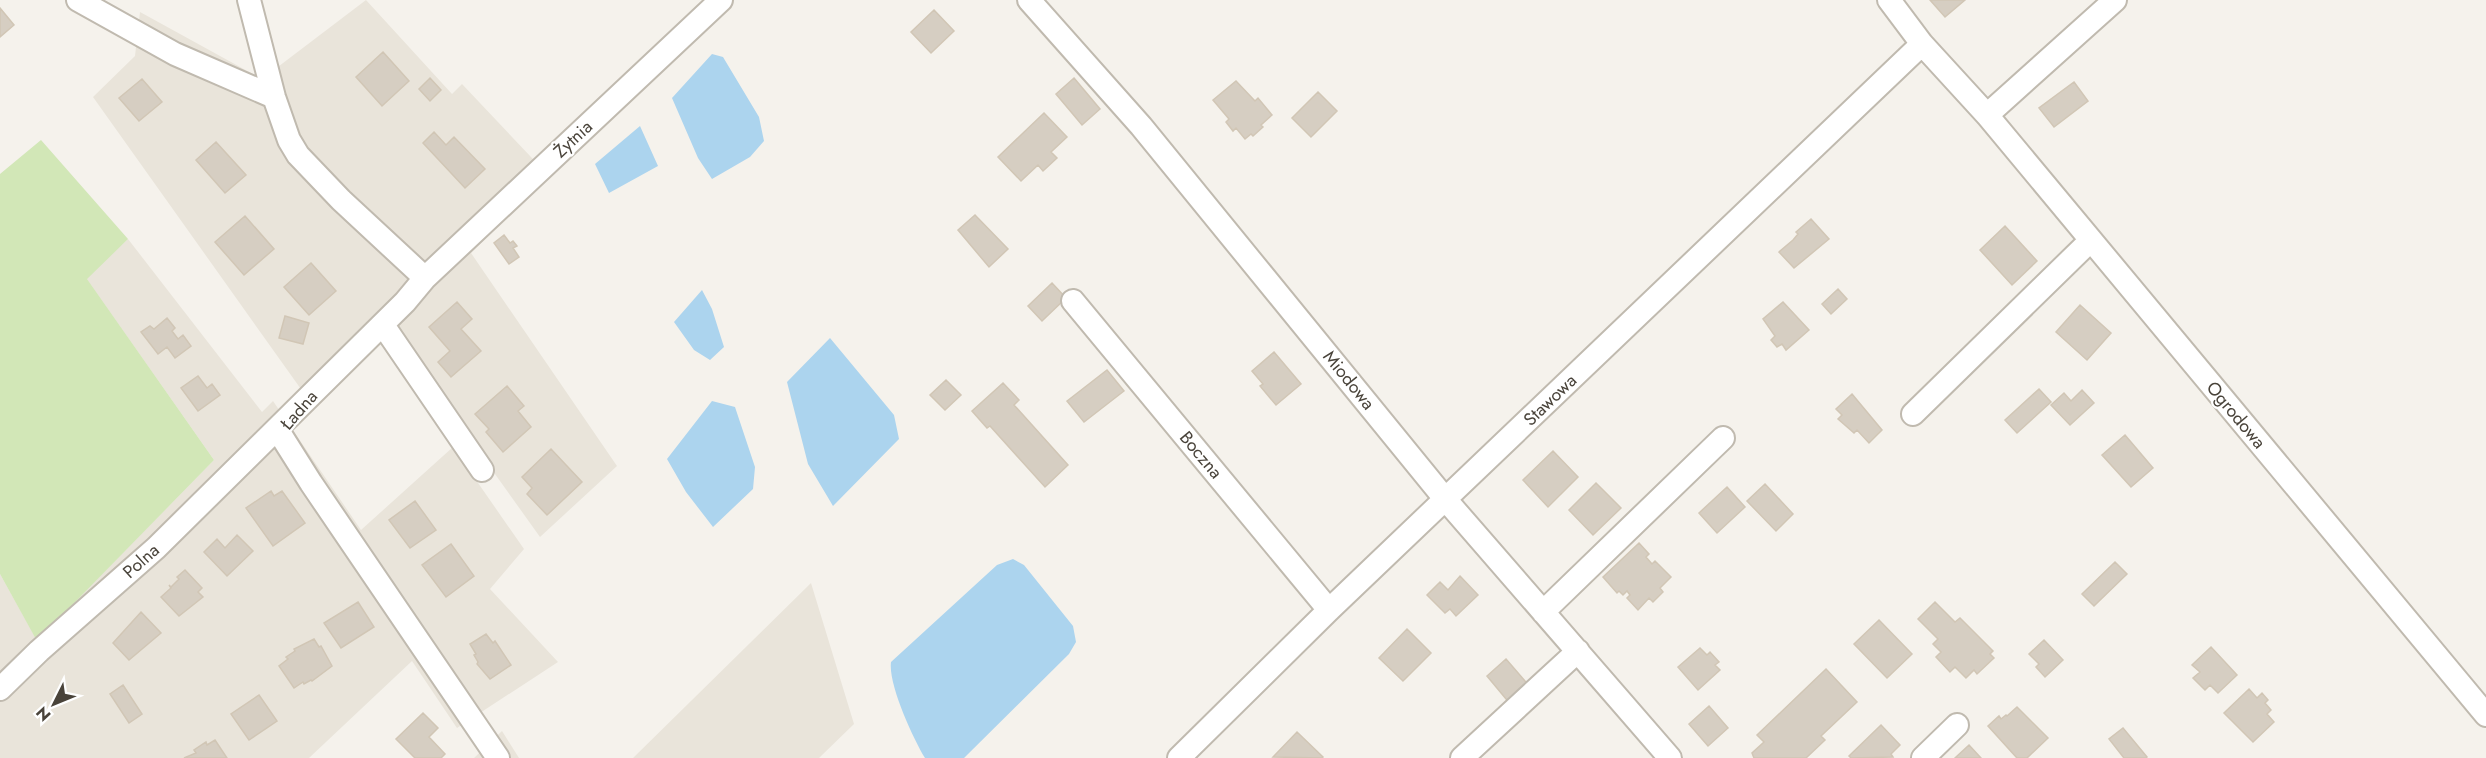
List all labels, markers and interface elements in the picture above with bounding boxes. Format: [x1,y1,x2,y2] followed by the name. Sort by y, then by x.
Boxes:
[548,114,598,164] street label: Żytnia
[1317,345,1381,415] street label: Miodowa
[1518,368,1582,432] street label: Stawowa
[2200,376,2272,454] street label: Ogrodowa
[274,384,324,436] street label: Ładna
[1173,426,1229,484] street label: Boczna
[117,537,165,585] street label: Polna
[24,674,84,734] north arrow
[31,701,56,726] text: N

